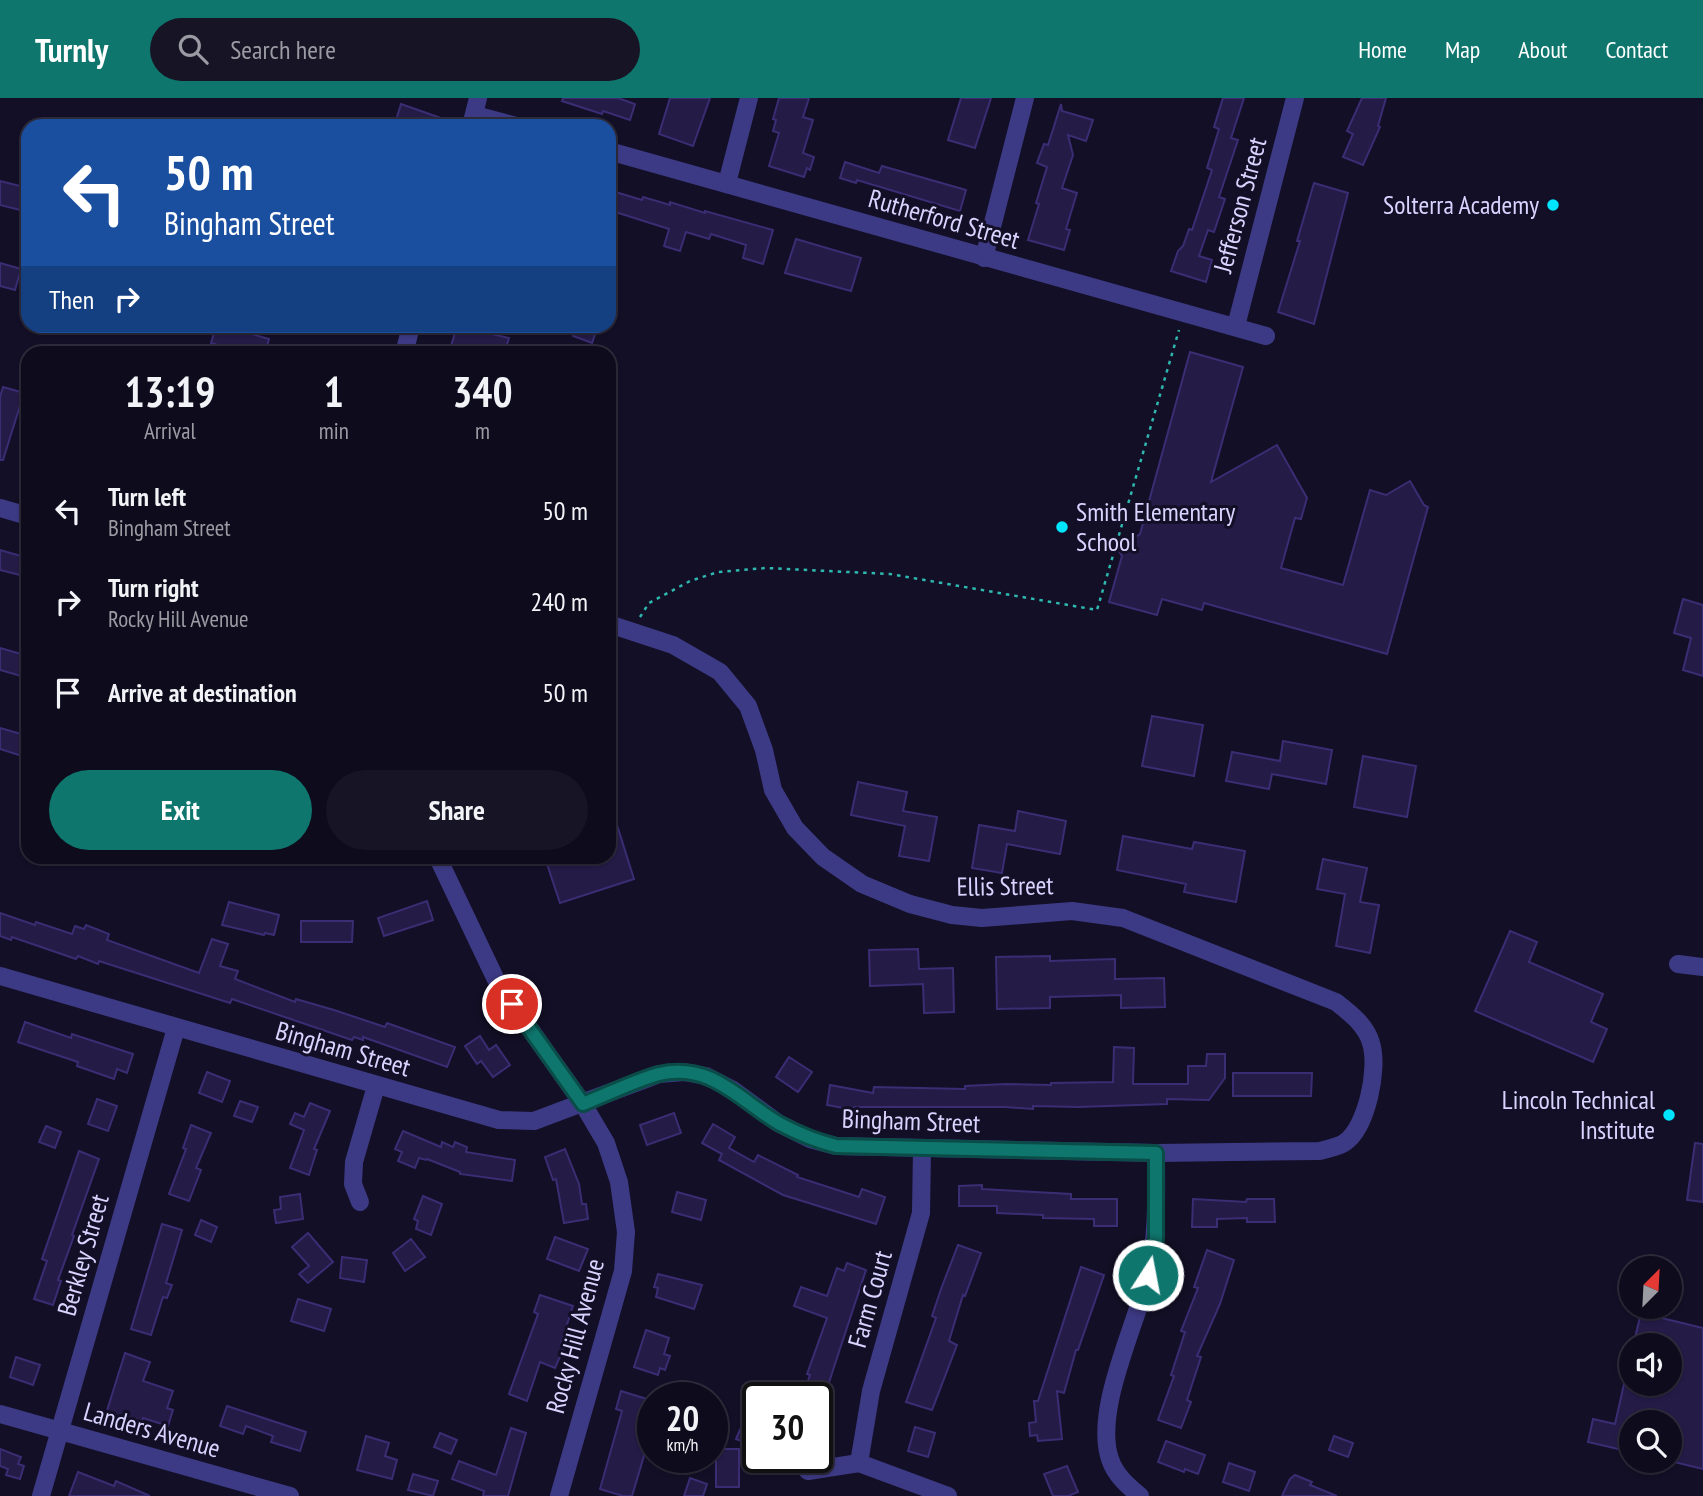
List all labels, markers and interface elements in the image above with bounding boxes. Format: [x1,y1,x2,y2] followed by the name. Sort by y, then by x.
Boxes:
[150,18,640,81] search box
[35,28,108,71] text: Turnly
[174,30,212,68] icon: search
[230,33,336,66] text: Search here
[1358,34,1407,65] text: Home
[1445,34,1480,65] text: Map
[1518,34,1567,65] text: About
[1605,34,1668,65] text: Contact
[1205,134,1273,277] street label: Jefferson Street
[164,140,253,204] text: 50 m
[49,147,140,238] icon: left
[865,181,1023,256] street label: Rutherford Street
[1383,188,1539,221] place label: Solterra Academy
[1545,197,1561,213] marker: Solterra Academy
[164,202,335,244] text: Bingham Street
[108,280,146,318] icon: right
[49,283,94,316] text: Then
[124,364,215,419] text: 13:19
[324,364,344,419] text: 1
[452,364,513,419] text: 340
[144,416,196,445] text: Arrival
[319,416,349,445] text: min
[475,416,490,445] text: m
[108,480,186,513] text: Turn left
[49,492,87,530] icon: left
[542,494,588,527] text: 50 m
[1076,495,1236,558] place label: Smith Elementary School
[108,513,231,542] text: Bingham Street
[1054,519,1070,535] marker: Smith Elementary School
[108,571,199,604] text: Turn right
[49,583,87,621] icon: right
[530,585,588,618] text: 240 m
[108,604,249,633] text: Rocky Hill Avenue
[49,674,87,712] icon: arrive
[108,676,297,709] text: Arrive at destination
[542,676,588,709] text: 50 m
[49,770,312,850] button: Exit
[326,770,588,850] button: Share
[956,868,1054,903] street label: Ellis Street
[482,974,542,1034] pin
[493,985,531,1023] icon: arrive
[272,1014,414,1083] street label: Bingham Street
[1502,1083,1655,1146] place label: Lincoln Technical Institute
[841,1102,981,1139] street label: Bingham Street
[1661,1107,1677,1123] marker: Lincoln Technical Institute
[49,1190,116,1319] street label: Berkley Street
[1111,1238,1185,1312] position arrow
[840,1247,899,1351] street label: Farm Court
[538,1255,611,1417] street label: Rocky Hill Avenue
[1619,1256,1682,1320] north arrow
[1619,1256,1682,1473] map controls
[1619,1333,1682,1396] button: sound
[742,1382,833,1473] speed limit sign: 30
[80,1394,224,1465] street label: Landers Avenue
[666,1395,699,1441] text: 20
[1619,1410,1682,1473] button: search
[667,1433,698,1456] text: km/h

